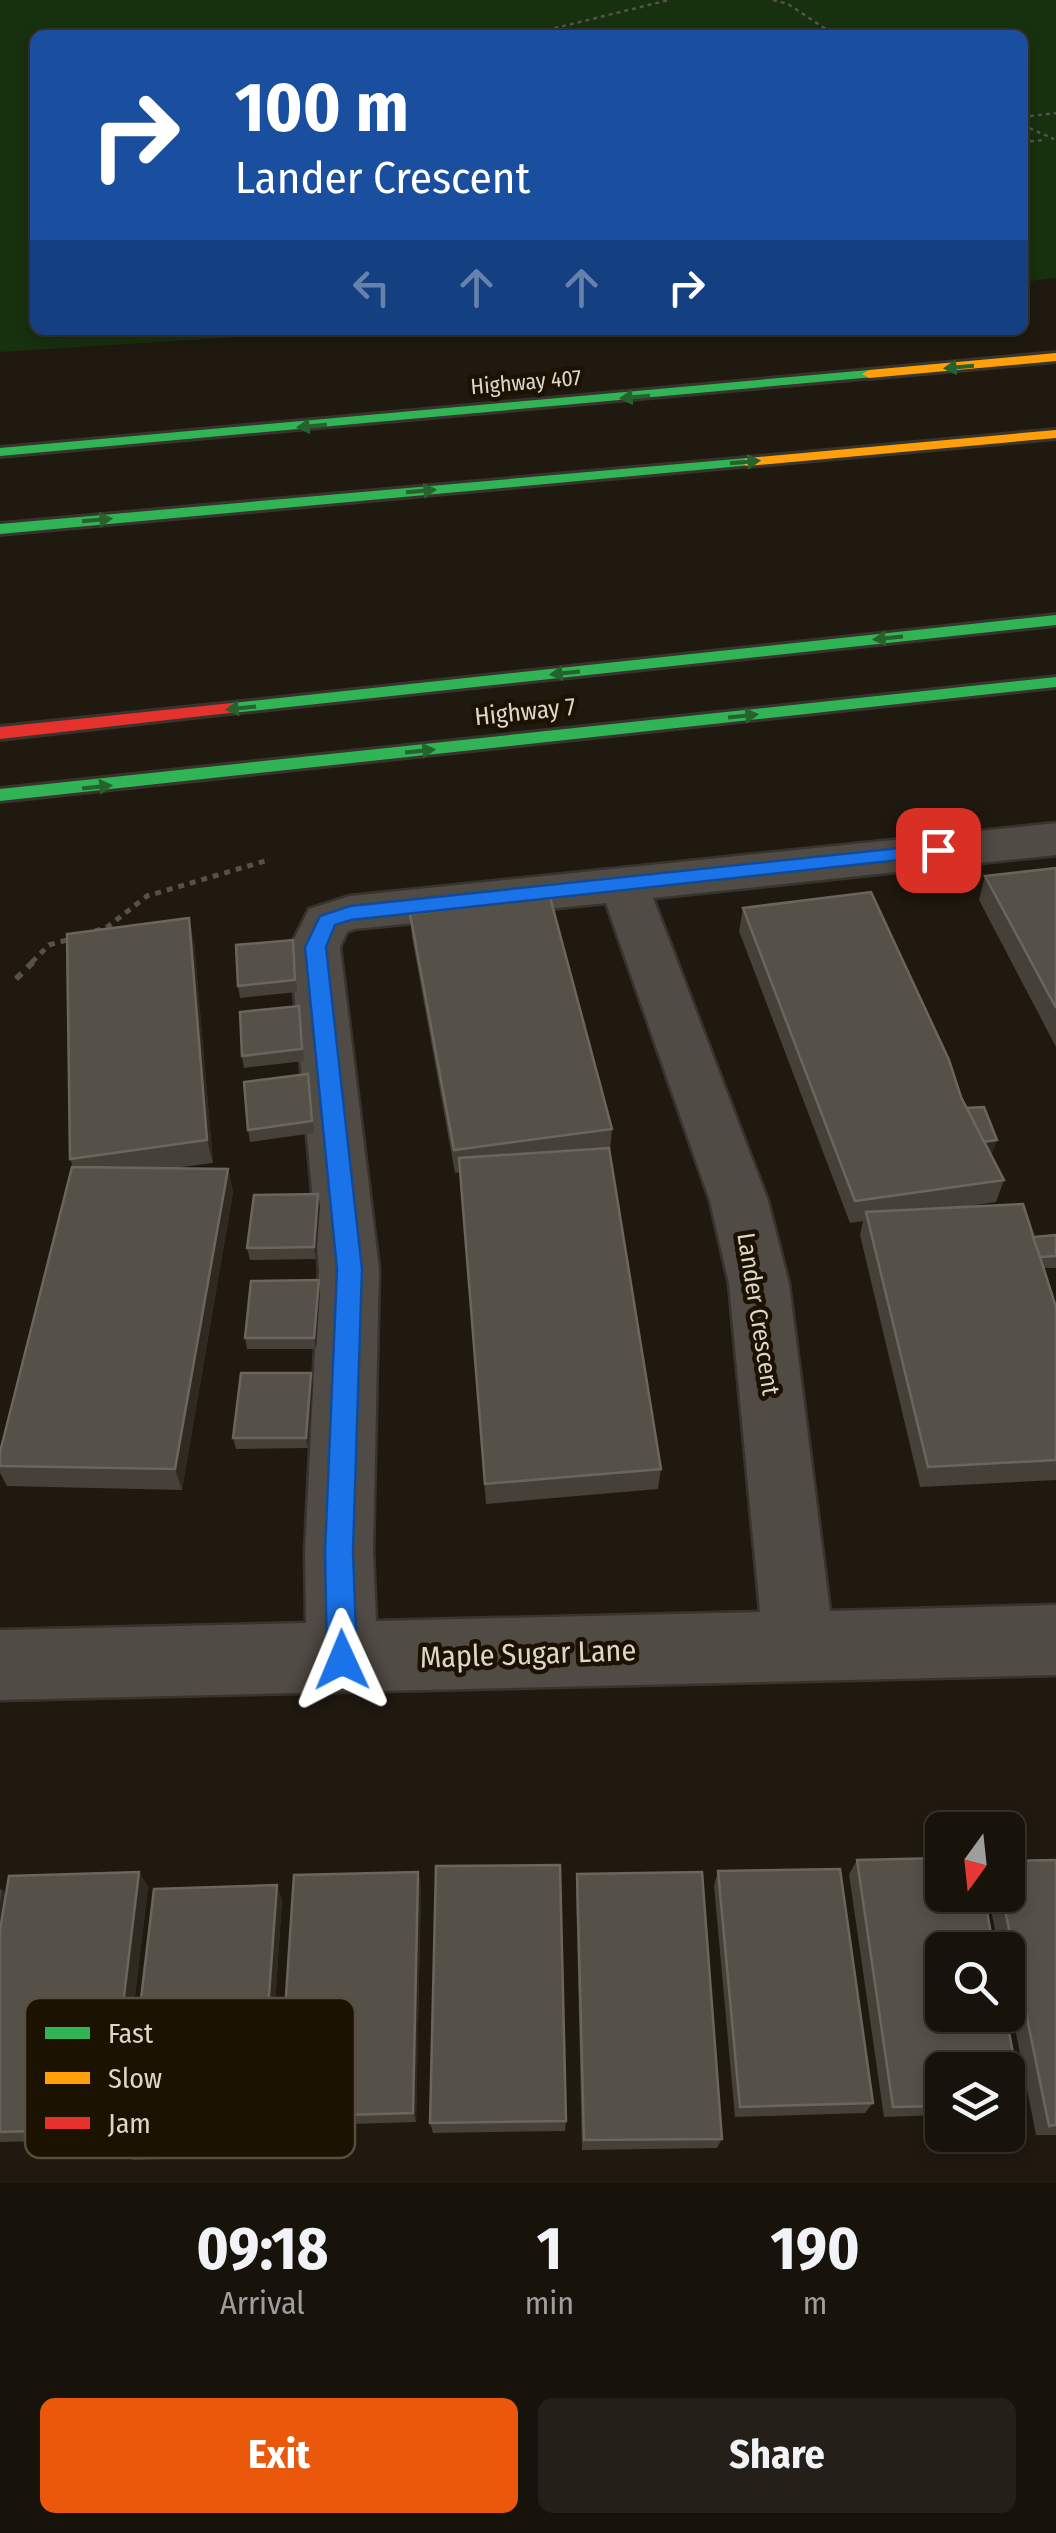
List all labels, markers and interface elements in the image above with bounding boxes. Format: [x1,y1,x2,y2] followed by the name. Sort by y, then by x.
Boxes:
[235,66,409,150] text: 100 m
[70,70,200,200] icon: right
[235,151,530,205] text: Lander Crescent
[344,260,399,315] icon: left
[449,260,504,315] icon: ahead
[554,260,609,315] icon: ahead
[659,260,714,315] icon: right
[943,360,974,376] one-way arrow
[470,364,583,400] street label: Highway 407
[619,389,651,405] one-way arrow
[295,419,327,435] one-way arrow
[729,454,761,470] one-way arrow
[405,483,437,499] one-way arrow
[82,512,114,528] one-way arrow
[871,631,903,647] one-way arrow
[548,665,580,681] one-way arrow
[473,692,577,732] street label: Highway 7
[225,700,257,716] one-way arrow
[728,708,760,724] one-way arrow
[405,743,437,759] one-way arrow
[82,779,114,795] one-way arrow
[896,808,981,893] pin
[911,823,966,878] icon: arrive
[730,1231,786,1398] street label: Lander Crescent
[290,1608,394,1712] position arrow
[419,1632,637,1676] street label: Maple Sugar Lane
[925,1812,1025,1912] north arrow
[925,1812,1025,2152] map controls
[925,1932,1025,2032] button: search
[25,1998,355,2158] legend
[108,2017,154,2050] text: Fast
[925,2052,1025,2152] button: layers
[108,2062,162,2095] text: Slow
[108,2107,151,2140] text: Jam
[196,2213,328,2285] text: 09:18
[537,2213,562,2285] text: 1
[771,2213,860,2285] text: 190
[220,2284,305,2322] text: Arrival
[525,2284,574,2322] text: min
[803,2284,827,2322] text: m
[40,2398,518,2513] button: Exit
[538,2398,1016,2513] button: Share

